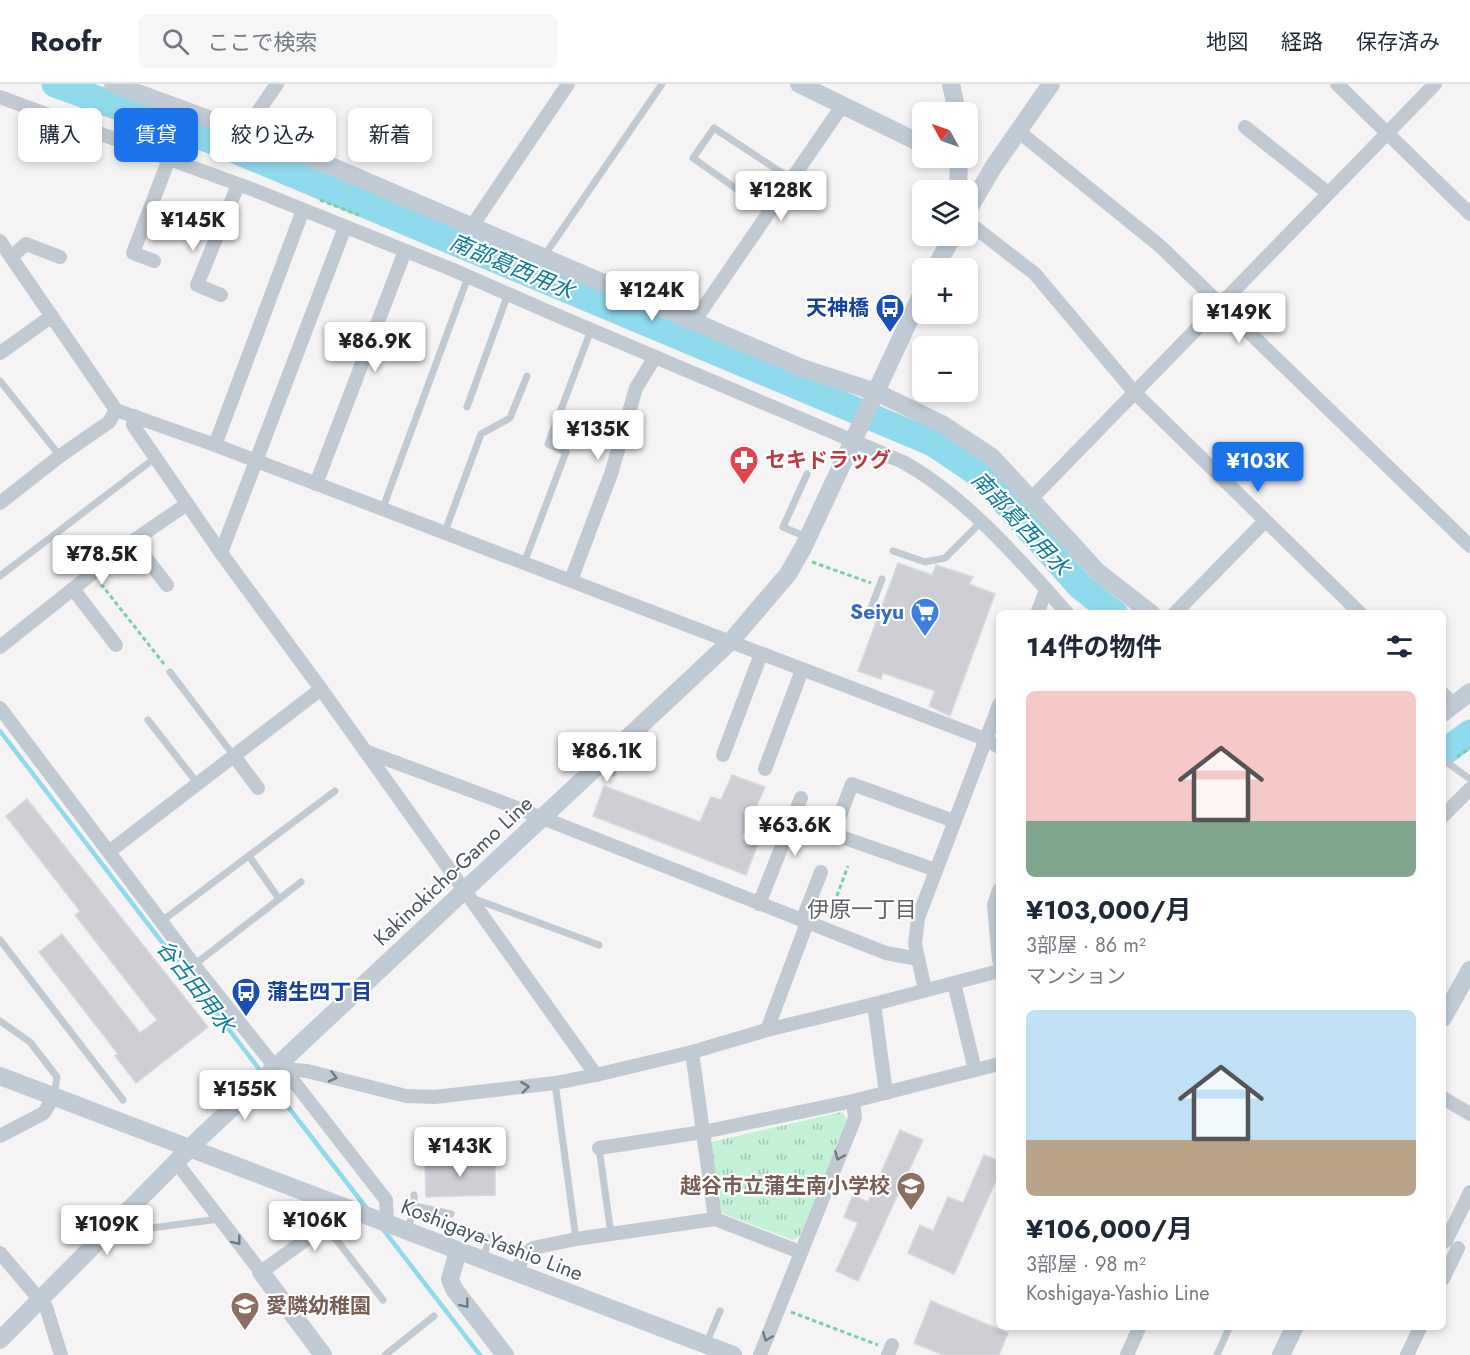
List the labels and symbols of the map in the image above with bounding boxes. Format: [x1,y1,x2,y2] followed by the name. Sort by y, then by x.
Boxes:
[912,102,978,168] north arrow
[739,171,823,222] pin: ¥128K
[151,201,235,252] pin: ¥145K
[445,225,581,307] water label: 南部葛西用水
[610,271,694,322] pin: ¥124K
[874,292,906,334] bus stop icon: 天神橋
[806,293,869,323] place label: 天神橋
[1197,293,1281,344] pin: ¥149K
[326,322,424,373] pin: ¥86.9K
[556,410,640,461] pin: ¥135K
[1216,442,1300,493] pin: ¥103K
[728,444,760,486] pharmacy icon: セキドラッグ
[765,445,891,475] place label: セキドラッグ
[964,464,1079,584] water label: 南部葛西用水
[53,535,151,586] pin: ¥78.5K
[909,596,941,638] supermarket icon: Seiyu
[850,597,904,627] place label: Seiyu
[558,732,656,783] pin: ¥86.1K
[367,789,539,953] street label: Kakinokicho-Gamo Line
[746,806,844,857] pin: ¥63.6K
[807,893,917,925] district label: 伊原一丁目
[150,933,244,1041] water label: 谷古田用水
[230,976,262,1018] bus stop icon: 蒲生四丁目
[267,977,372,1007] place label: 蒲生四丁目
[203,1070,287,1121] pin: ¥155K
[327,1070,337,1083] one-way arrow
[520,1081,529,1093] one-way arrow
[418,1127,502,1178] pin: ¥143K
[834,1150,846,1161] one-way arrow
[895,1170,927,1212] school or university icon: 越谷市立蒲生南小学校
[680,1171,890,1201] place label: 越谷市立蒲生南小学校
[397,1191,587,1289] street label: Koshigaya-Yashio Line
[273,1201,357,1252] pin: ¥106K
[65,1205,149,1256] pin: ¥109K
[230,1235,241,1246] one-way arrow
[229,1290,261,1332] school or university icon: 愛隣幼稚園
[266,1291,371,1321] place label: 愛隣幼稚園
[458,1297,469,1308] one-way arrow
[761,1331,774,1342] one-way arrow

